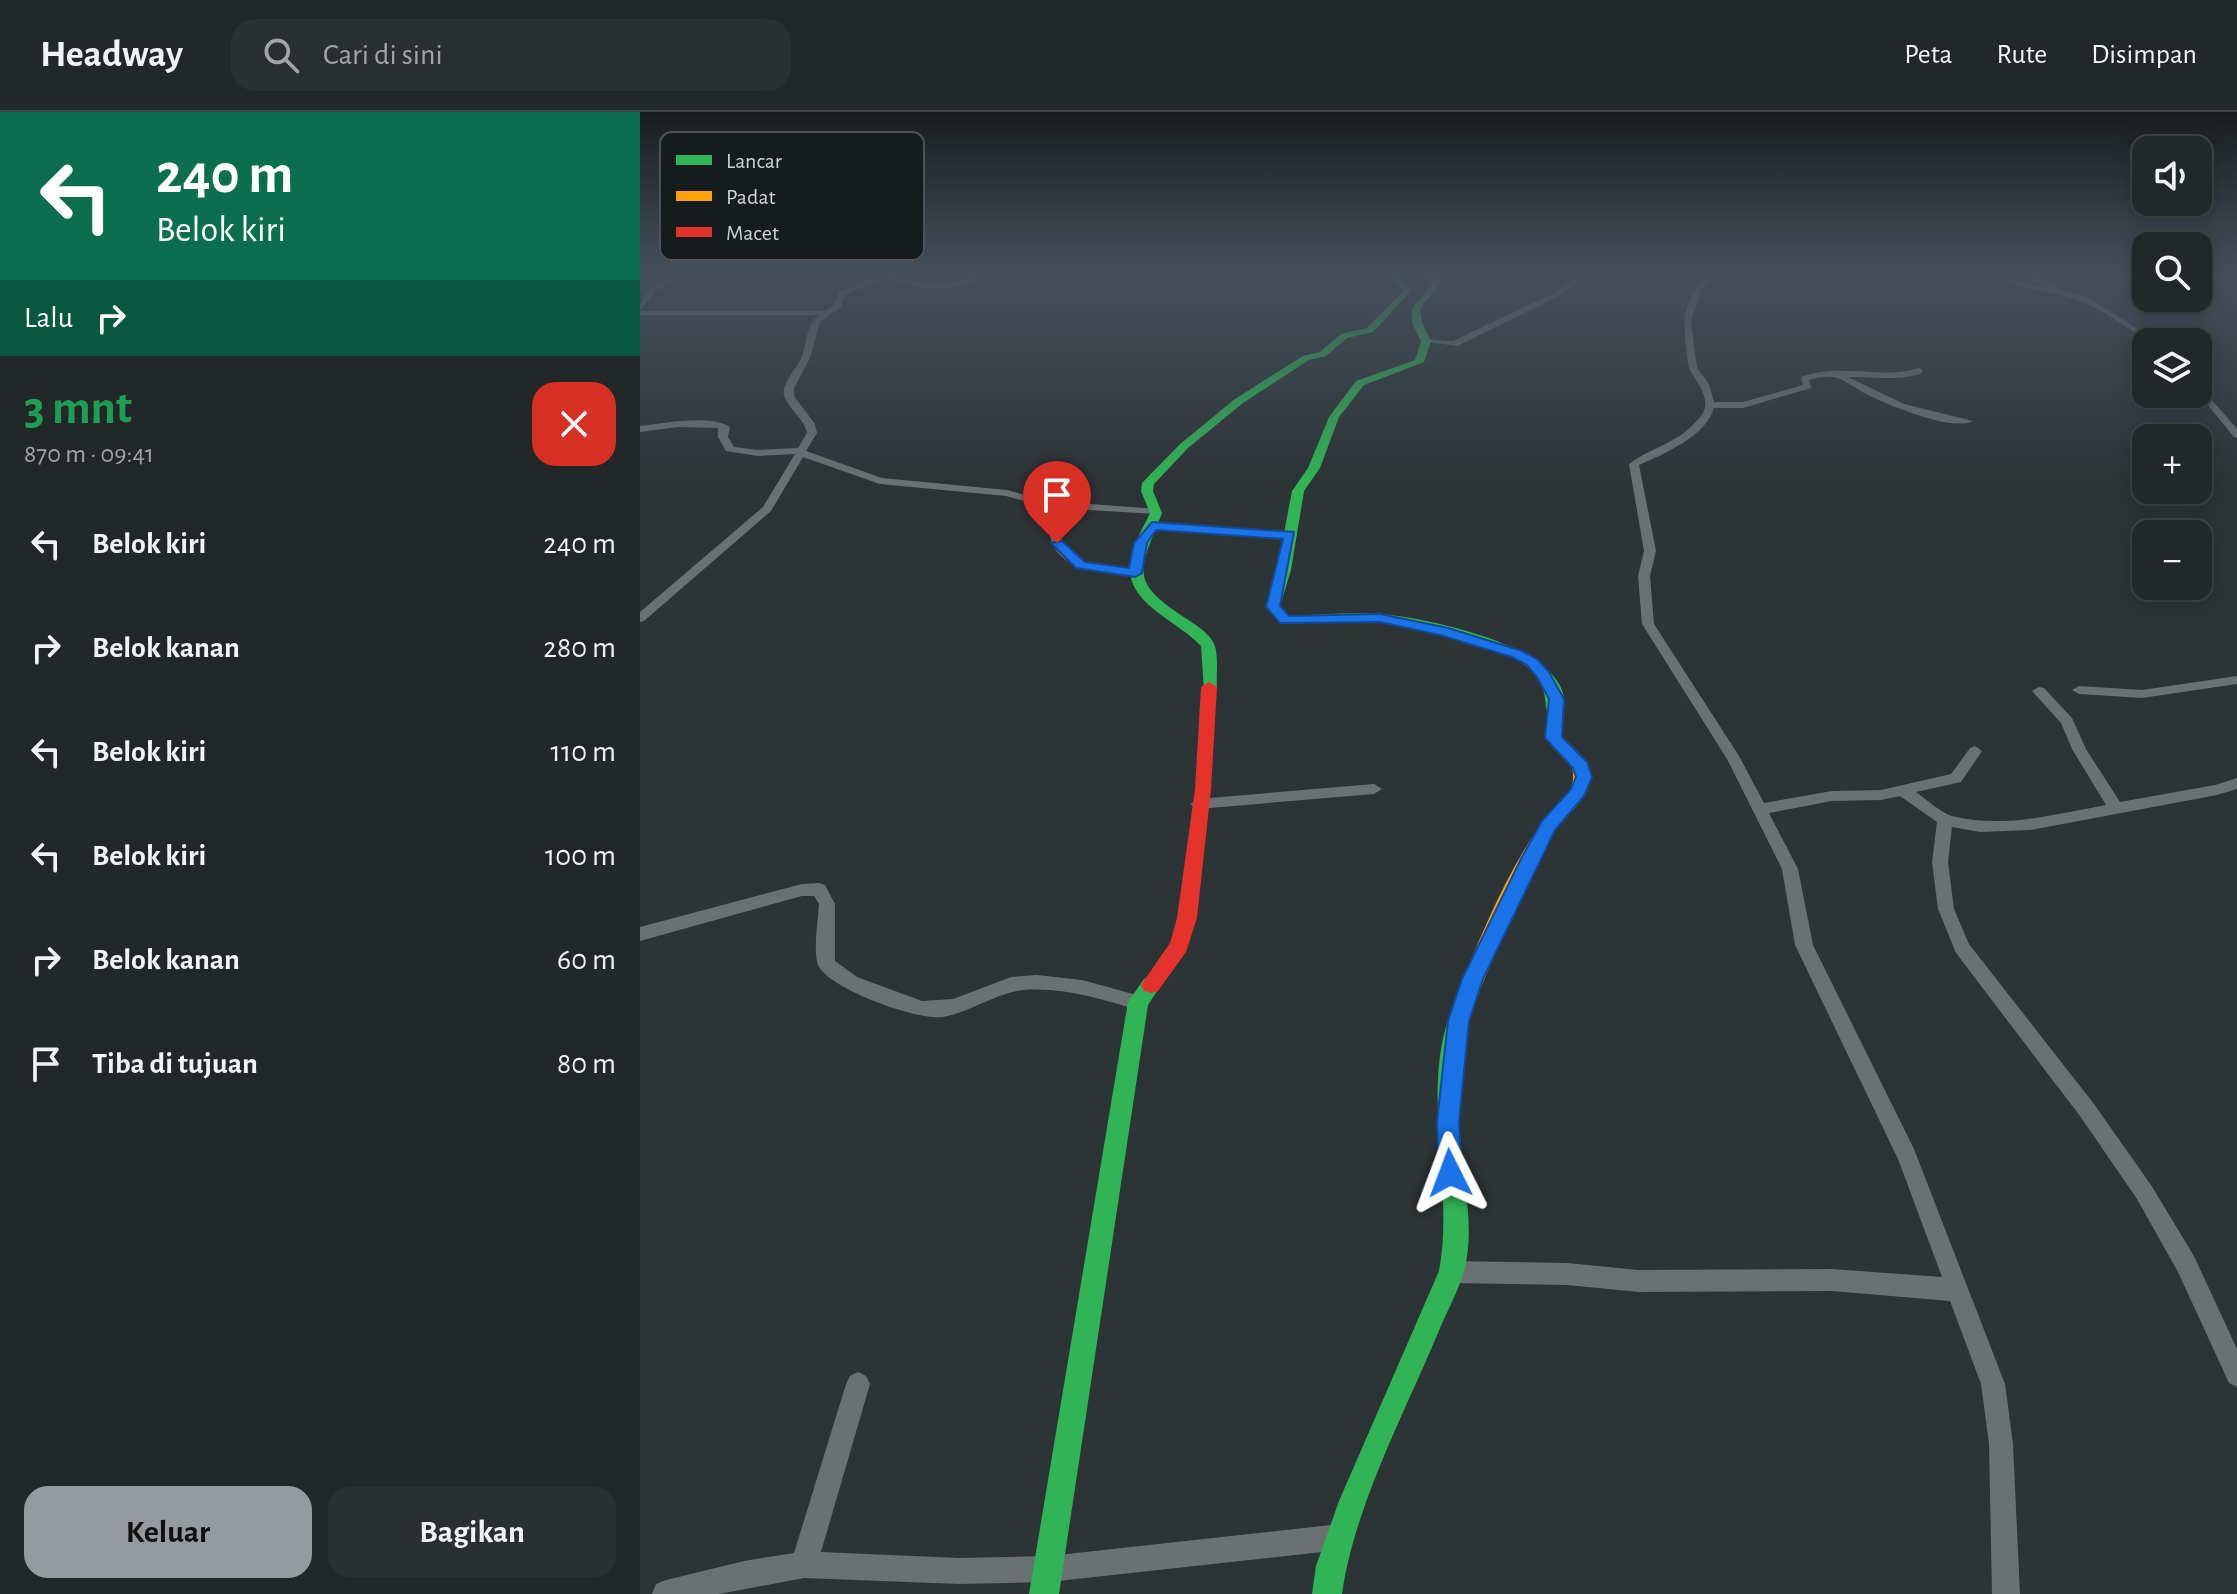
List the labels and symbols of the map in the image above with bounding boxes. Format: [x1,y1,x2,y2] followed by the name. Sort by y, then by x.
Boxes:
[660,132,924,260] legend
[726,150,782,172] text: Lancar
[726,186,776,208] text: Padat
[726,222,779,244] text: Macet
[1023,461,1091,543] pin
[1408,1131,1492,1215] position arrow

